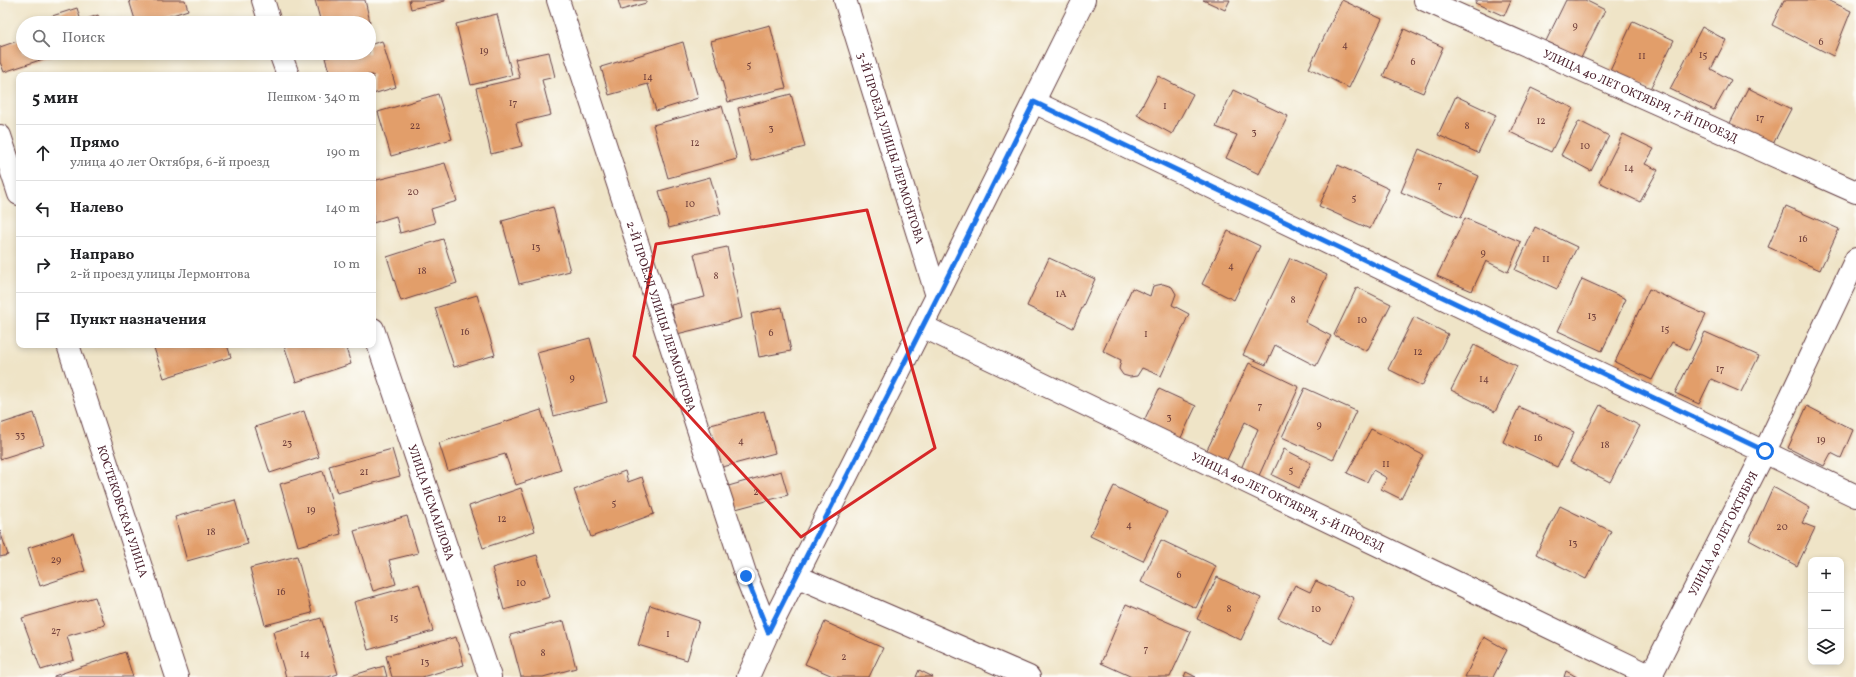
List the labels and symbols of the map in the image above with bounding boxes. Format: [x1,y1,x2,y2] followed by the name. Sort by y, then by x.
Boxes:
[1572,19,1578,33] house number: 9
[1818,35,1824,49] house number: 6
[1342,38,1348,52] house number: 4
[479,44,489,58] house number: 19
[1540,46,1741,148] street label: УЛИЦА 40 ЛЕТ ОКТЯБРЯ, 7-Й ПРОЕЗД
[1699,48,1708,62] house number: 15
[1638,49,1646,63] house number: 11
[853,51,927,247] street label: 3-Й ПРОЕЗД УЛИЦЫ ЛЕРМОНТОВА
[1410,55,1416,69] house number: 6
[747,58,752,72] house number: 5
[643,70,653,84] house number: 14
[509,96,518,110] house number: 17
[1163,99,1167,113] house number: 1
[1756,111,1765,125] house number: 17
[1536,114,1546,128] house number: 12
[410,119,420,133] house number: 22
[1464,119,1470,133] house number: 8
[768,121,774,135] house number: 3
[1251,125,1257,139] house number: 3
[690,136,700,150] house number: 12
[1580,139,1590,153] house number: 10
[1624,161,1634,175] house number: 14
[1438,178,1443,192] house number: 7
[407,185,419,199] house number: 20
[1352,191,1357,205] house number: 5
[685,197,695,211] house number: 10
[622,219,699,415] street label: 2-Й ПРОЕЗД УЛИЦЫ ЛЕРМОНТОВА
[1799,232,1807,246] house number: 16
[531,240,541,254] house number: 13
[1480,246,1486,260] house number: 9
[1542,252,1550,266] house number: 11
[1228,259,1234,273] house number: 4
[418,264,426,278] house number: 18
[713,269,719,283] house number: 8
[1056,287,1066,301] house number: 1А
[1290,293,1296,307] house number: 8
[1587,309,1597,323] house number: 13
[1357,313,1367,327] house number: 10
[1661,322,1670,336] house number: 15
[461,325,469,339] house number: 16
[768,326,774,340] house number: 6
[1144,327,1148,341] house number: 1
[1413,345,1423,359] house number: 12
[1716,362,1725,376] house number: 17
[569,371,575,385] house number: 9
[1479,372,1489,386] house number: 14
[1258,399,1263,413] house number: 7
[1166,410,1172,424] house number: 3
[1316,418,1322,432] house number: 9
[15,428,25,442] house number: 33
[1534,431,1542,445] house number: 16
[1816,433,1826,447] house number: 19
[738,434,744,448] house number: 4
[282,436,292,450] house number: 23
[1601,438,1609,452] house number: 18
[403,442,458,564] street label: УЛИЦА ИСМАИЛОВА
[1756,442,1774,460] route start
[92,443,151,580] street label: КОСТЕКОВСКАЯ УЛИЦА
[1188,449,1387,556] street label: УЛИЦА 40 ЛЕТ ОКТЯБРЯ, 5-Й ПРОЕЗД
[1382,457,1390,471] house number: 11
[1289,463,1294,477] house number: 5
[359,465,369,479] house number: 21
[1685,469,1762,599] street label: УЛИЦА 40 ЛЕТ ОКТЯБРЯ
[753,485,759,499] house number: 2
[612,496,617,510] house number: 5
[306,503,316,517] house number: 19
[497,512,507,526] house number: 12
[1126,518,1132,532] house number: 4
[1776,520,1788,534] house number: 20
[207,525,215,539] house number: 18
[1568,536,1578,550] house number: 13
[51,553,61,567] house number: 29
[737,567,755,585] route end
[1176,568,1182,582] house number: 6
[516,576,526,590] house number: 10
[277,585,285,599] house number: 16
[1226,602,1232,616] house number: 8
[1311,602,1321,616] house number: 10
[390,611,399,625] house number: 15
[51,624,61,638] house number: 27
[666,627,670,641] house number: 1
[1144,642,1149,656] house number: 7
[540,646,546,660] house number: 8
[300,647,310,661] house number: 14
[841,650,847,664] house number: 2
[420,655,430,669] house number: 13

